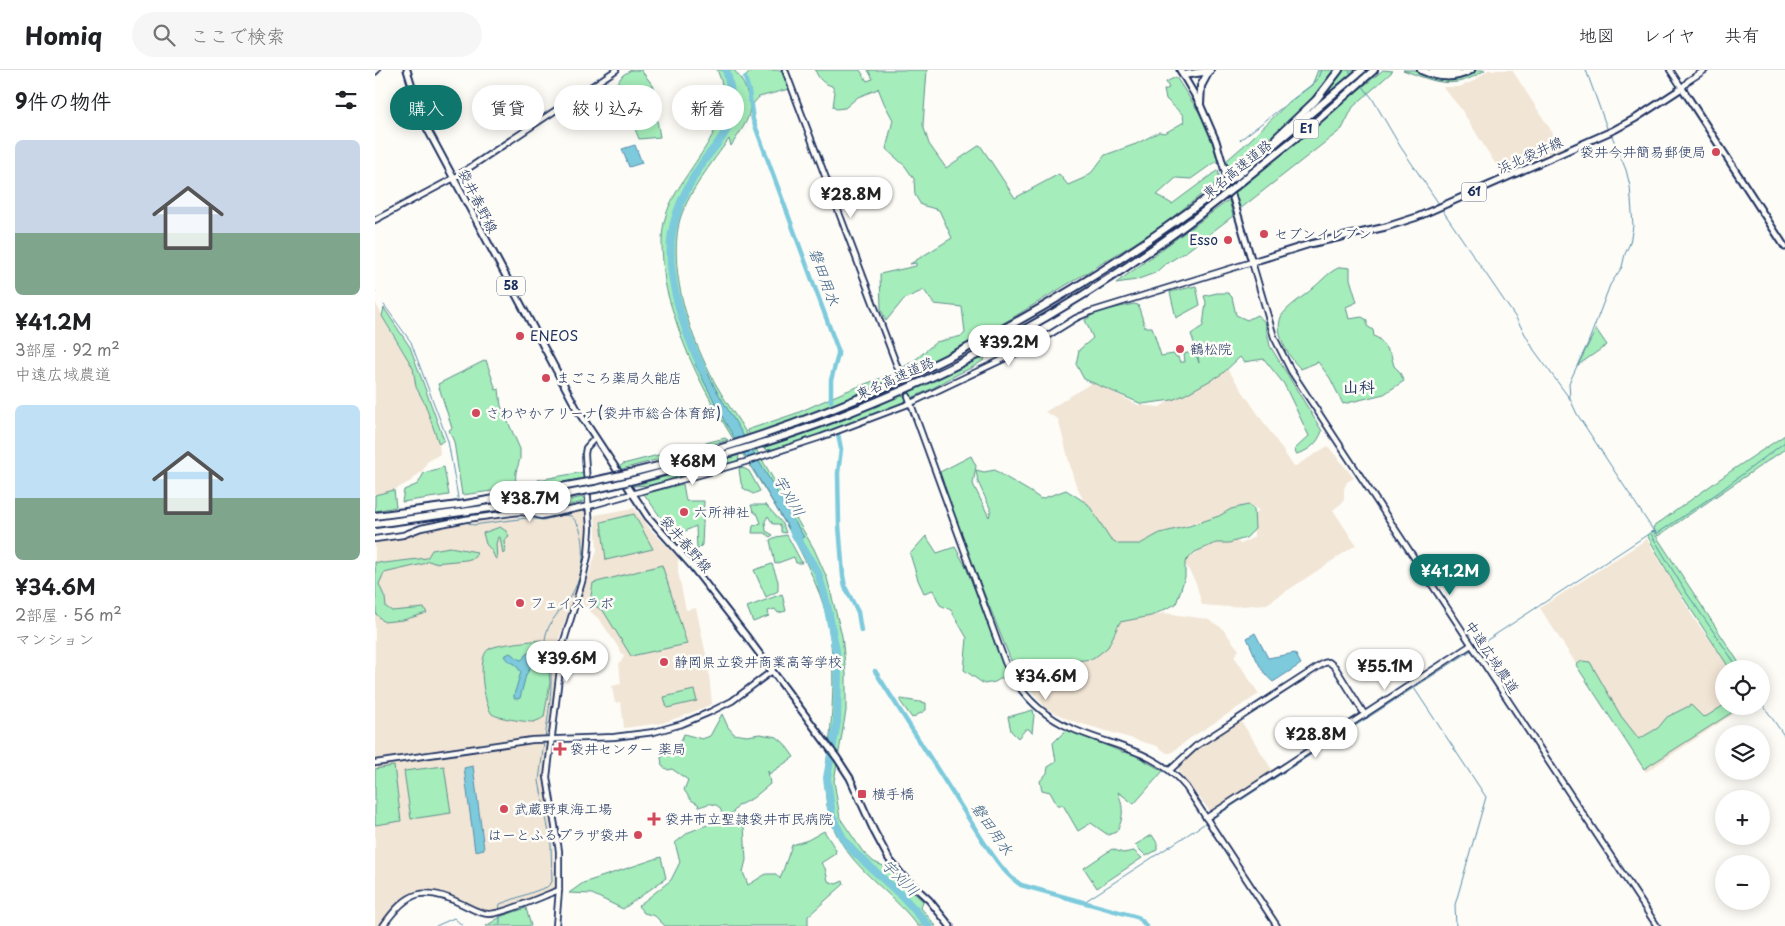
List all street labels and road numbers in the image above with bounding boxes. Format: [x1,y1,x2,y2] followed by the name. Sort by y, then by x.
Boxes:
[1293,120,1319,138] road number: E1
[1494,131,1566,178] street label: 浜北袋井線
[1197,134,1276,203] street label: 東名高速道路
[453,165,504,237] street label: 袋井春野線
[1461,182,1487,202] road number: 61
[497,277,525,296] road number: 58
[852,351,937,404] street label: 東名高速道路
[655,510,717,577] street label: 袋井春野線
[1460,616,1525,697] street label: 中遠広域農道

